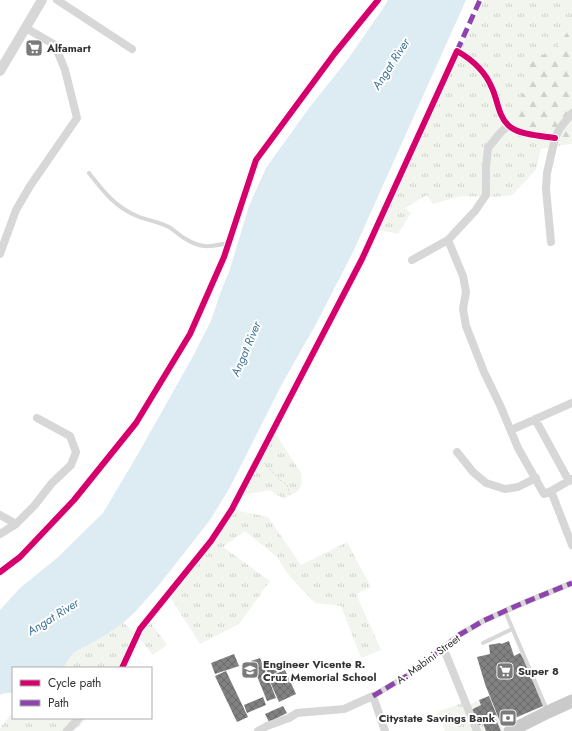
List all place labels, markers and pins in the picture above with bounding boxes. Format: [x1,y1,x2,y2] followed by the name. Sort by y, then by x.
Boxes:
[24,38,44,58] supermarket icon: Alfamart
[46,40,91,56] place label: Alfamart
[263,656,377,685] place label: Engineer Vicente R. Cruz Memorial School
[240,660,260,680] school or university icon: Engineer Vicente R. Cruz Memorial School
[495,661,515,681] supermarket icon: Super 8
[518,663,559,679] place label: Super 8
[498,708,518,728] bank icon: Citystate Savings Bank
[379,710,496,726] place label: Citystate Savings Bank

